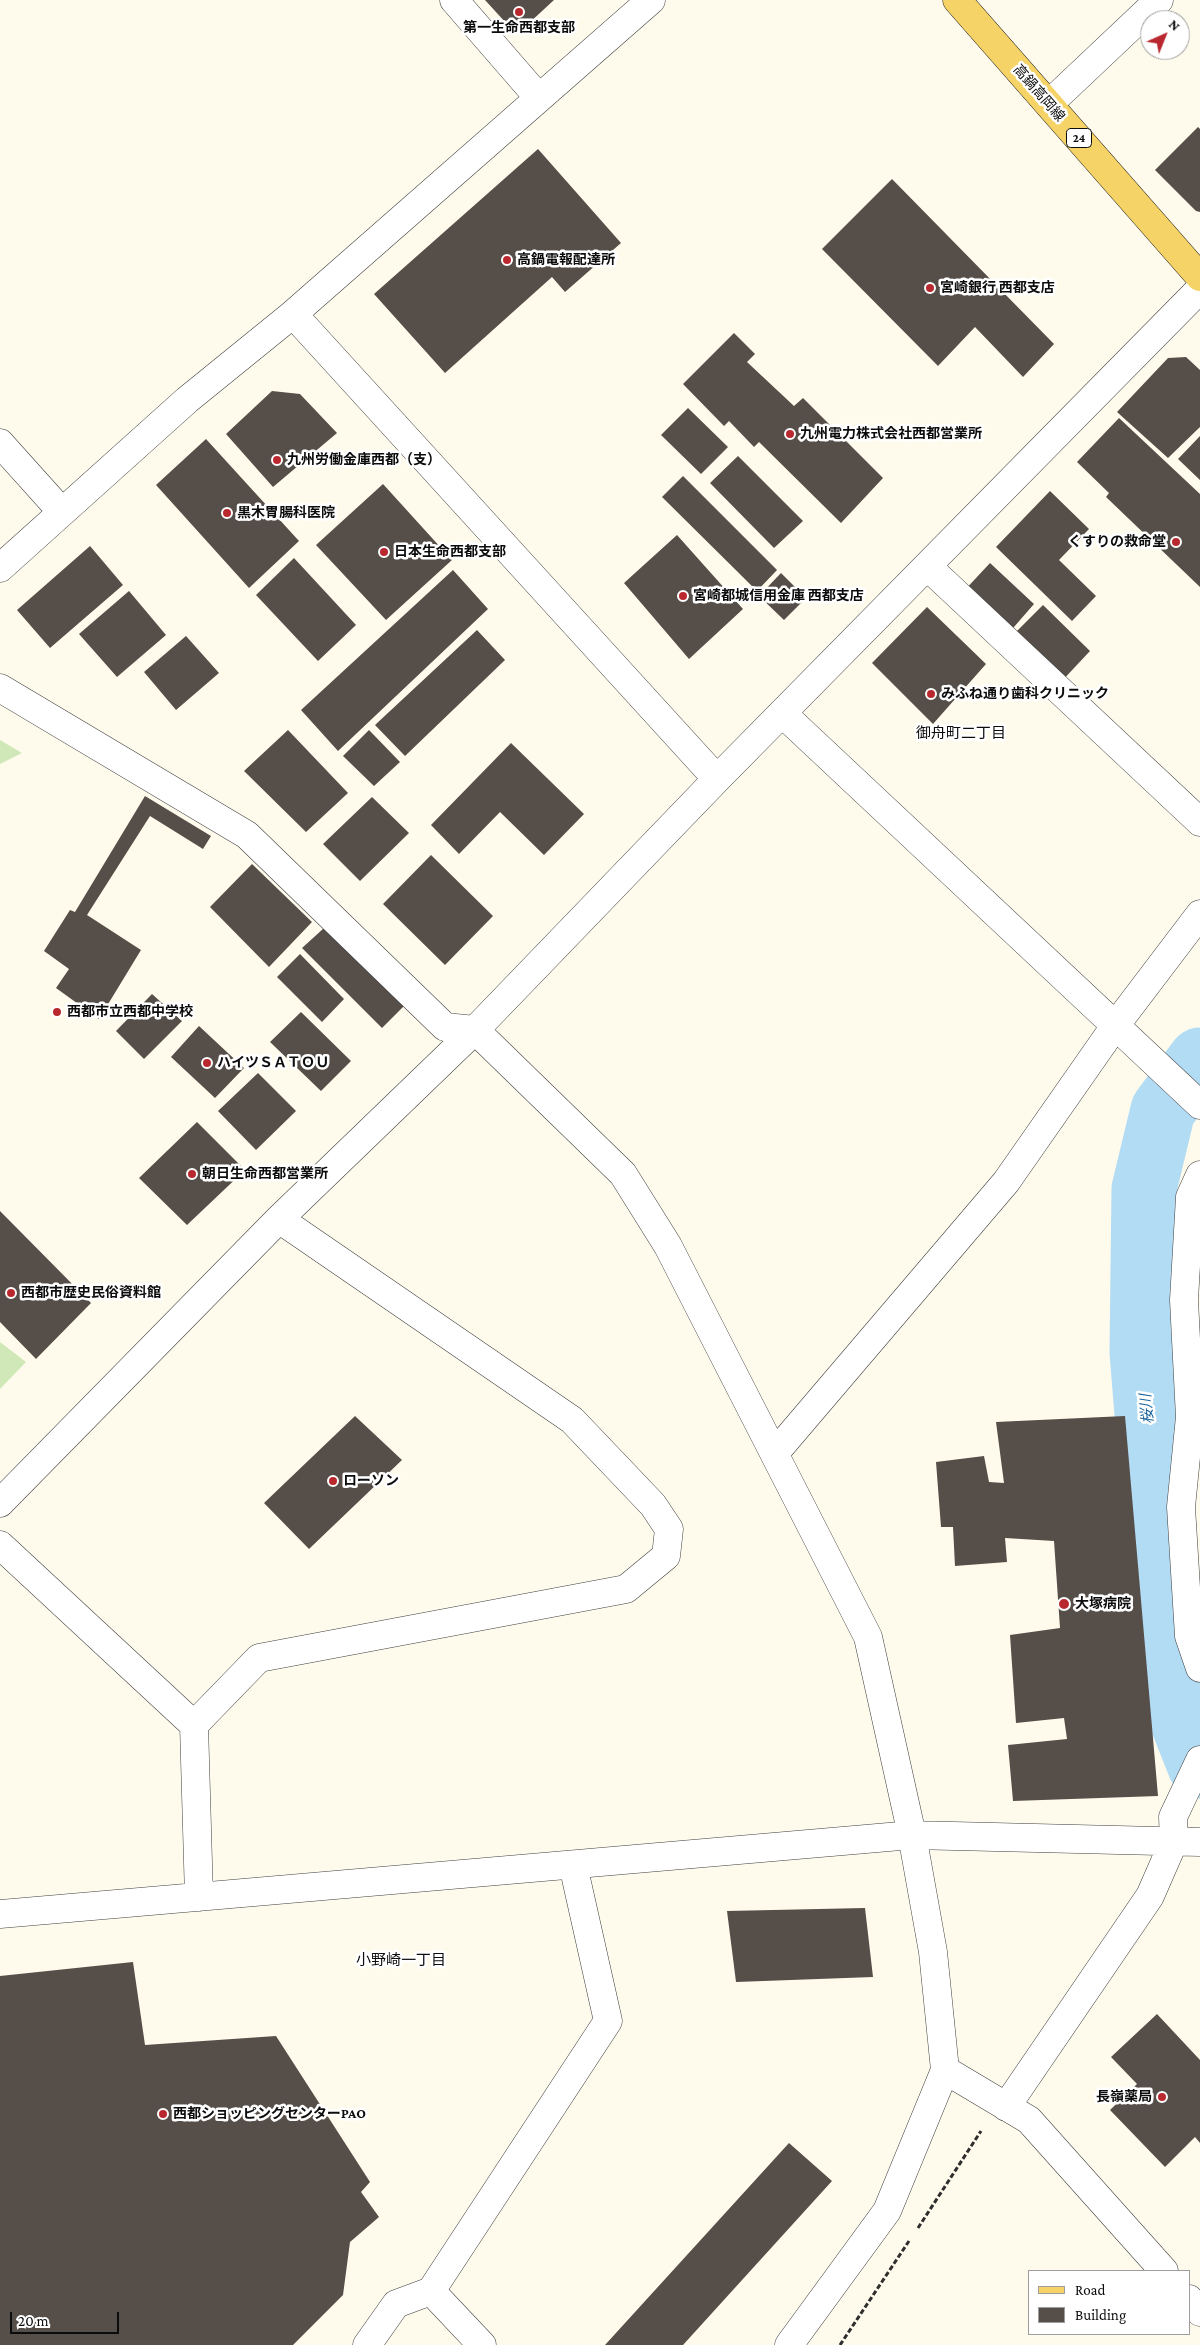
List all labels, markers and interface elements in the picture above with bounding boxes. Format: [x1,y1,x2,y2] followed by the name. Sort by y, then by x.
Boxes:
[513,6,525,18] marker: 第一生命西都支部
[1140,10,1190,60] north arrow
[1166,16,1184,34] text: N
[463,20,575,36] place label: 第一生命西都支部
[1010,61,1068,125] street label: 高鍋高岡線
[1066,128,1092,148] road number: 24
[517,252,615,268] place label: 高鍋電報配達所
[501,254,513,266] marker: 高鍋電報配達所
[940,280,1055,296] place label: 宮崎銀行 西都支店
[924,282,936,294] marker: 宮崎銀行 西都支店
[800,426,982,442] place label: 九州電力株式会社西都営業所
[784,428,796,440] marker: 九州電力株式会社西都営業所
[287,452,441,468] place label: 九州労働金庫西都（支）
[271,454,283,466] marker: 九州労働金庫西都（支）
[237,505,335,521] place label: 黒木胃腸科医院
[221,507,233,519] marker: 黒木胃腸科医院
[1068,534,1166,550] place label: くすりの救命堂
[1170,536,1182,548] marker: くすりの救命堂
[394,544,506,560] place label: 日本生命西都支部
[378,546,390,558] marker: 日本生命西都支部
[693,588,864,604] place label: 宮崎都城信用金庫 西都支店
[677,590,689,602] marker: 宮崎都城信用金庫 西都支店
[941,686,1109,702] place label: みふね通り歯科クリニック
[925,688,937,700] marker: みふね通り歯科クリニック
[916,724,1006,742] district label: 御舟町二丁目
[67,1004,193,1020] place label: 西都市立西都中学校
[51,1006,63,1018] marker: 西都市立西都中学校
[217,1055,329,1071] place label: ハイツＳＡＴＯＵ
[201,1057,213,1069] marker: ハイツＳＡＴＯＵ
[202,1166,328,1182] place label: 朝日生命西都営業所
[186,1168,198,1180] marker: 朝日生命西都営業所
[21,1285,161,1301] place label: 西都市歴史民俗資料館
[5,1287,17,1299] marker: 西都市歴史民俗資料館
[1137,1393,1157,1425] water label: 桜川
[343,1473,399,1489] place label: ローソン
[327,1475,339,1487] marker: ローソン
[1075,1596,1131,1612] place label: 大塚病院
[1057,1597,1071,1611] marker: 大塚病院
[356,1951,446,1969] district label: 小野崎一丁目
[1096,2089,1152,2105] place label: 長嶺薬局
[1156,2091,1168,2103] marker: 長嶺薬局
[173,2106,366,2122] place label: 西都ショッピングセンターPAO
[157,2108,169,2120] marker: 西都ショッピングセンターPAO
[1028,2270,1190,2335] legend
[1075,2282,1105,2298] text: Road
[12,2302,121,2334] scale bar
[1075,2307,1126,2323] text: Building
[18,2313,49,2329] text: 20 m

